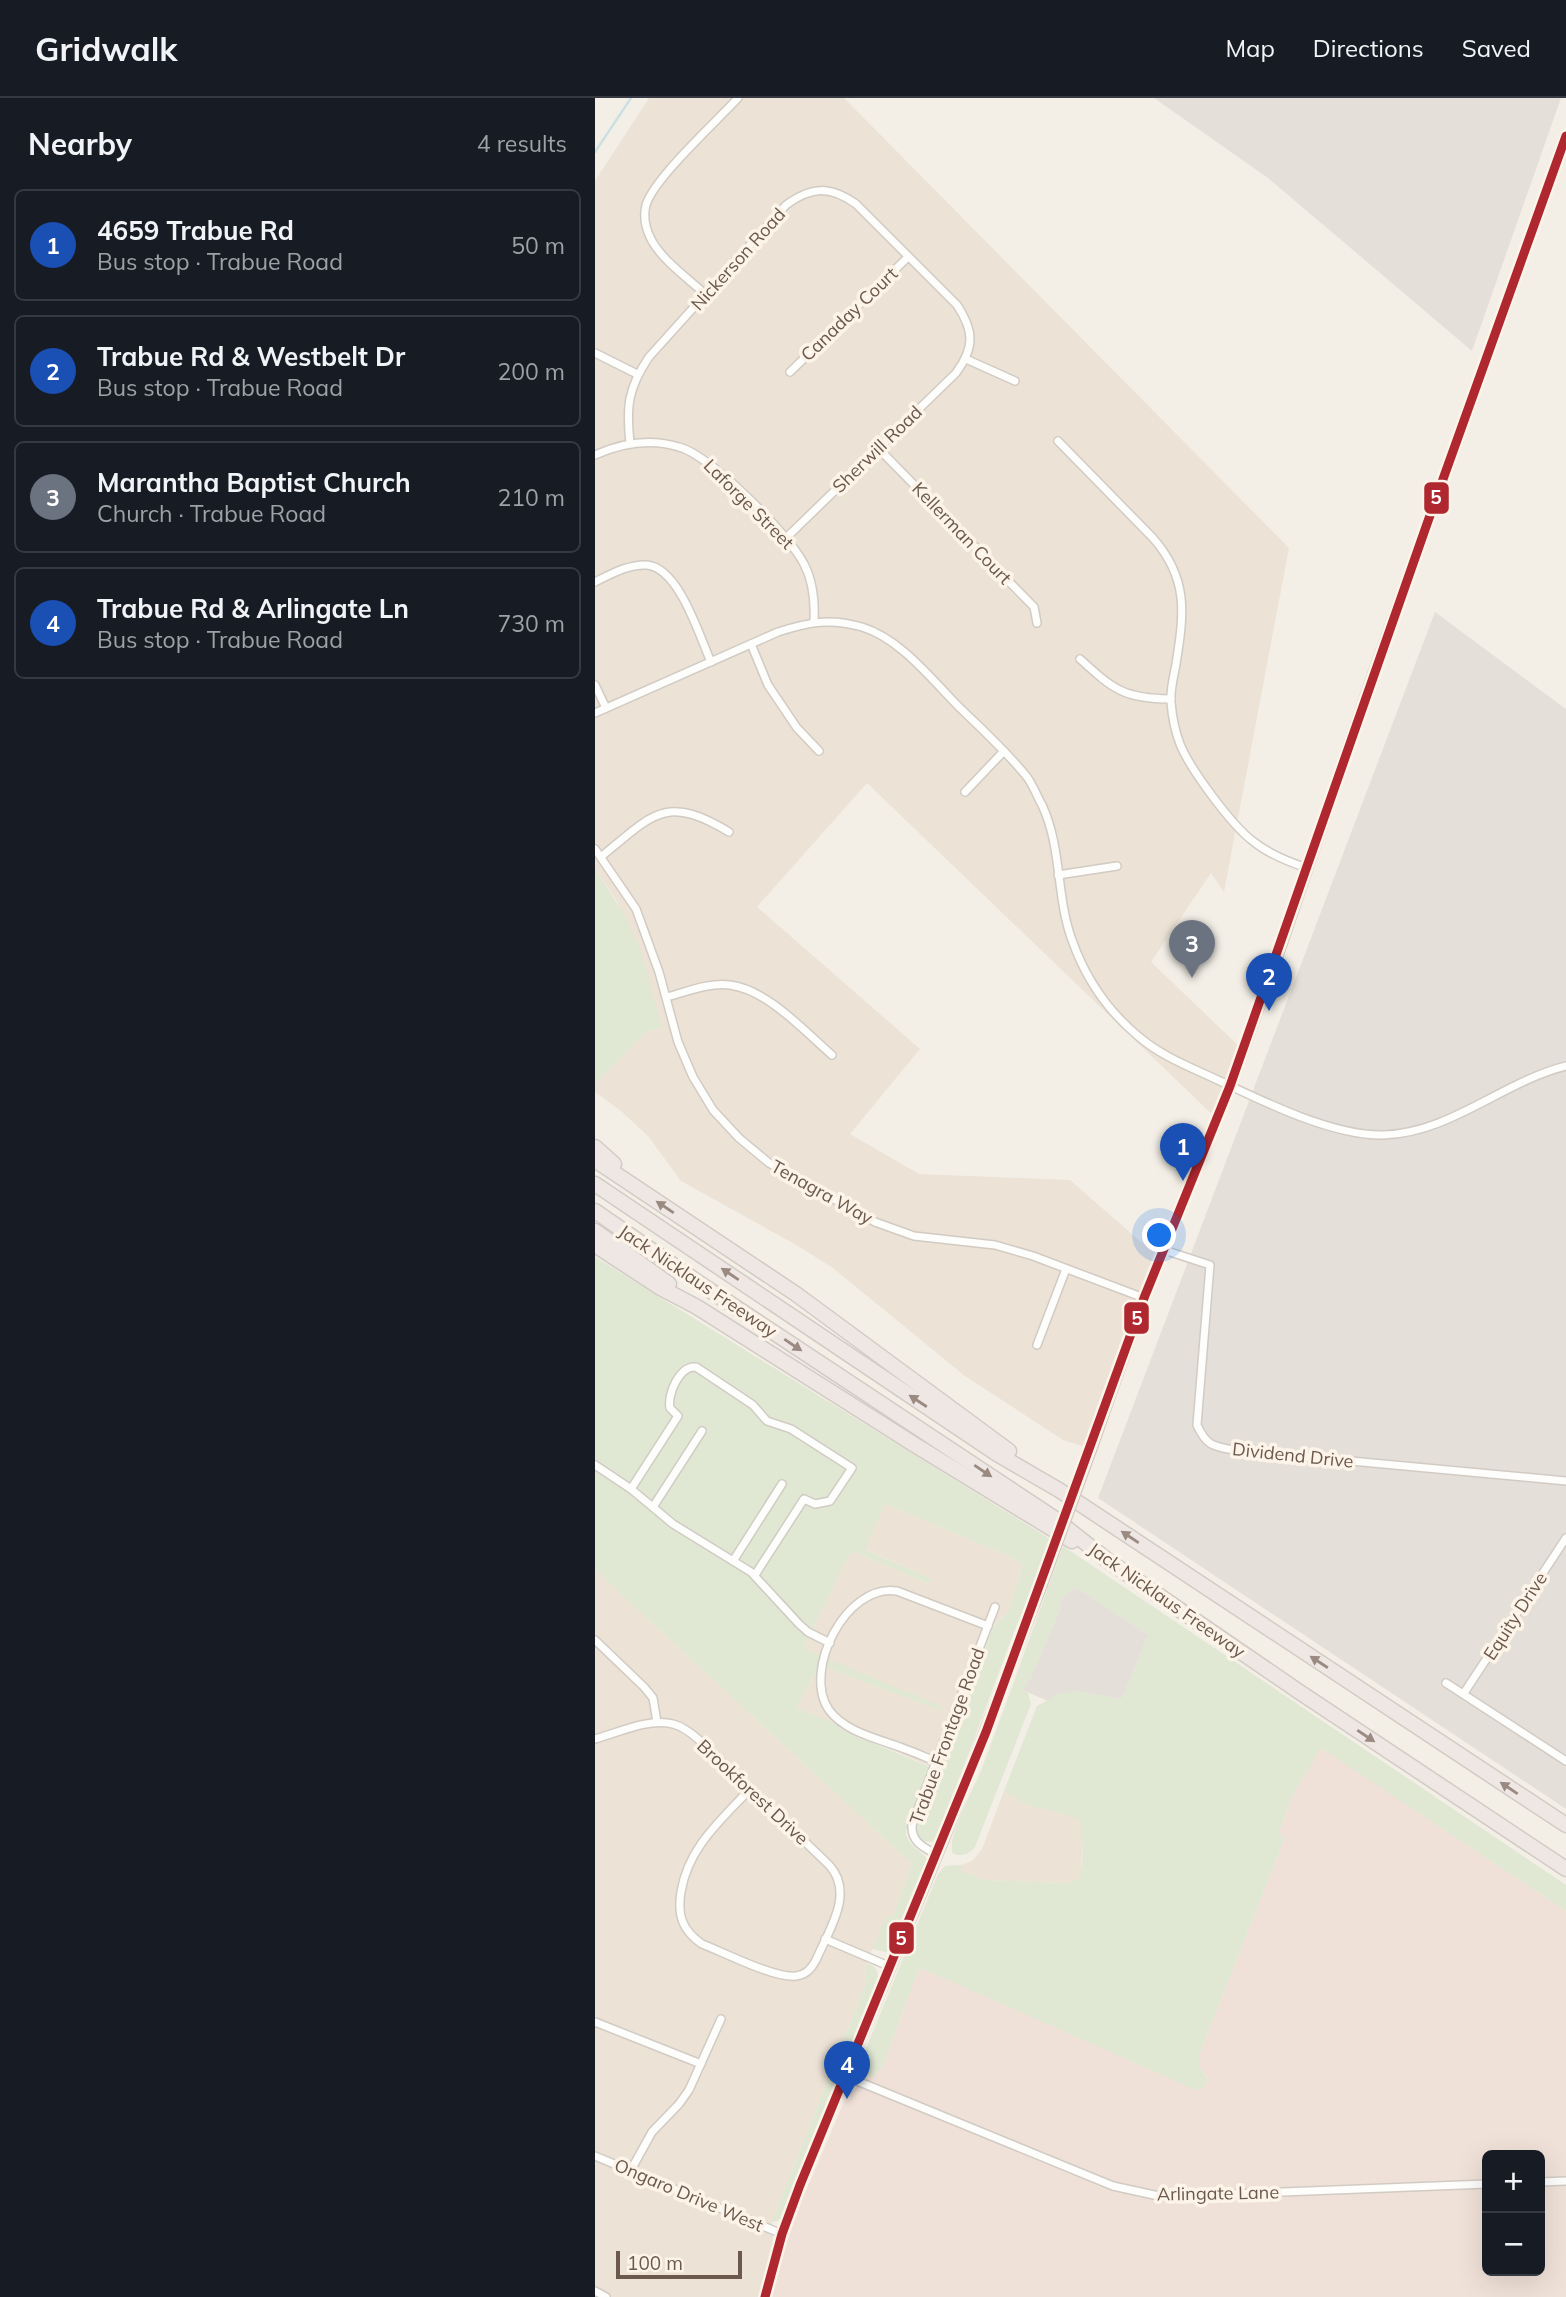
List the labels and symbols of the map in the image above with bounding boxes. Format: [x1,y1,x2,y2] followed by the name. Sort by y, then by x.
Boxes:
[686,203,790,315] street label: Nickerson Road
[796,262,902,366] street label: Canaday Court
[827,400,927,498] street label: Sherwill Road
[699,454,799,554] street label: Laforge Street
[907,477,1017,589] street label: Kellerman Court
[1423,481,1450,515] line badge: 5
[1430,485,1442,509] text: 5
[1169,920,1215,978] pin: 3
[1246,953,1292,1011] pin: 2
[1160,1123,1206,1181] pin: 1
[767,1155,877,1230] street label: Tenagra Way
[656,1201,675,1214] one-way arrow
[1142,1218,1176,1252] your location
[614,1219,782,1343] street label: Jack Nicklaus Freeway
[720,1267,740,1280] one-way arrow
[1123,1301,1150,1335] line badge: 5
[1131,1306,1143,1330] text: 5
[784,1338,803,1351] one-way arrow
[909,1395,928,1408] one-way arrow
[1231,1437,1355,1473] street label: Dividend Drive
[974,1464,992,1478] one-way arrow
[1120,1530,1139,1543] one-way arrow
[1084,1537,1250,1663] street label: Jack Nicklaus Freeway
[1478,1568,1552,1664] street label: Equity Drive
[904,1645,990,1827] street label: Trabue Frontage Road
[1310,1656,1329,1669] one-way arrow
[1357,1729,1376,1742] one-way arrow
[692,1734,814,1850] street label: Brookforest Drive
[1499,1781,1519,1794] one-way arrow
[888,1921,915,1955] line badge: 5
[895,1926,907,1950] text: 5
[824,2041,870,2099] pin: 4
[611,2153,767,2237] street label: Ongaro Drive West
[1157,2180,1279,2206] street label: Arlingate Lane
[616,2248,742,2280] scale bar

